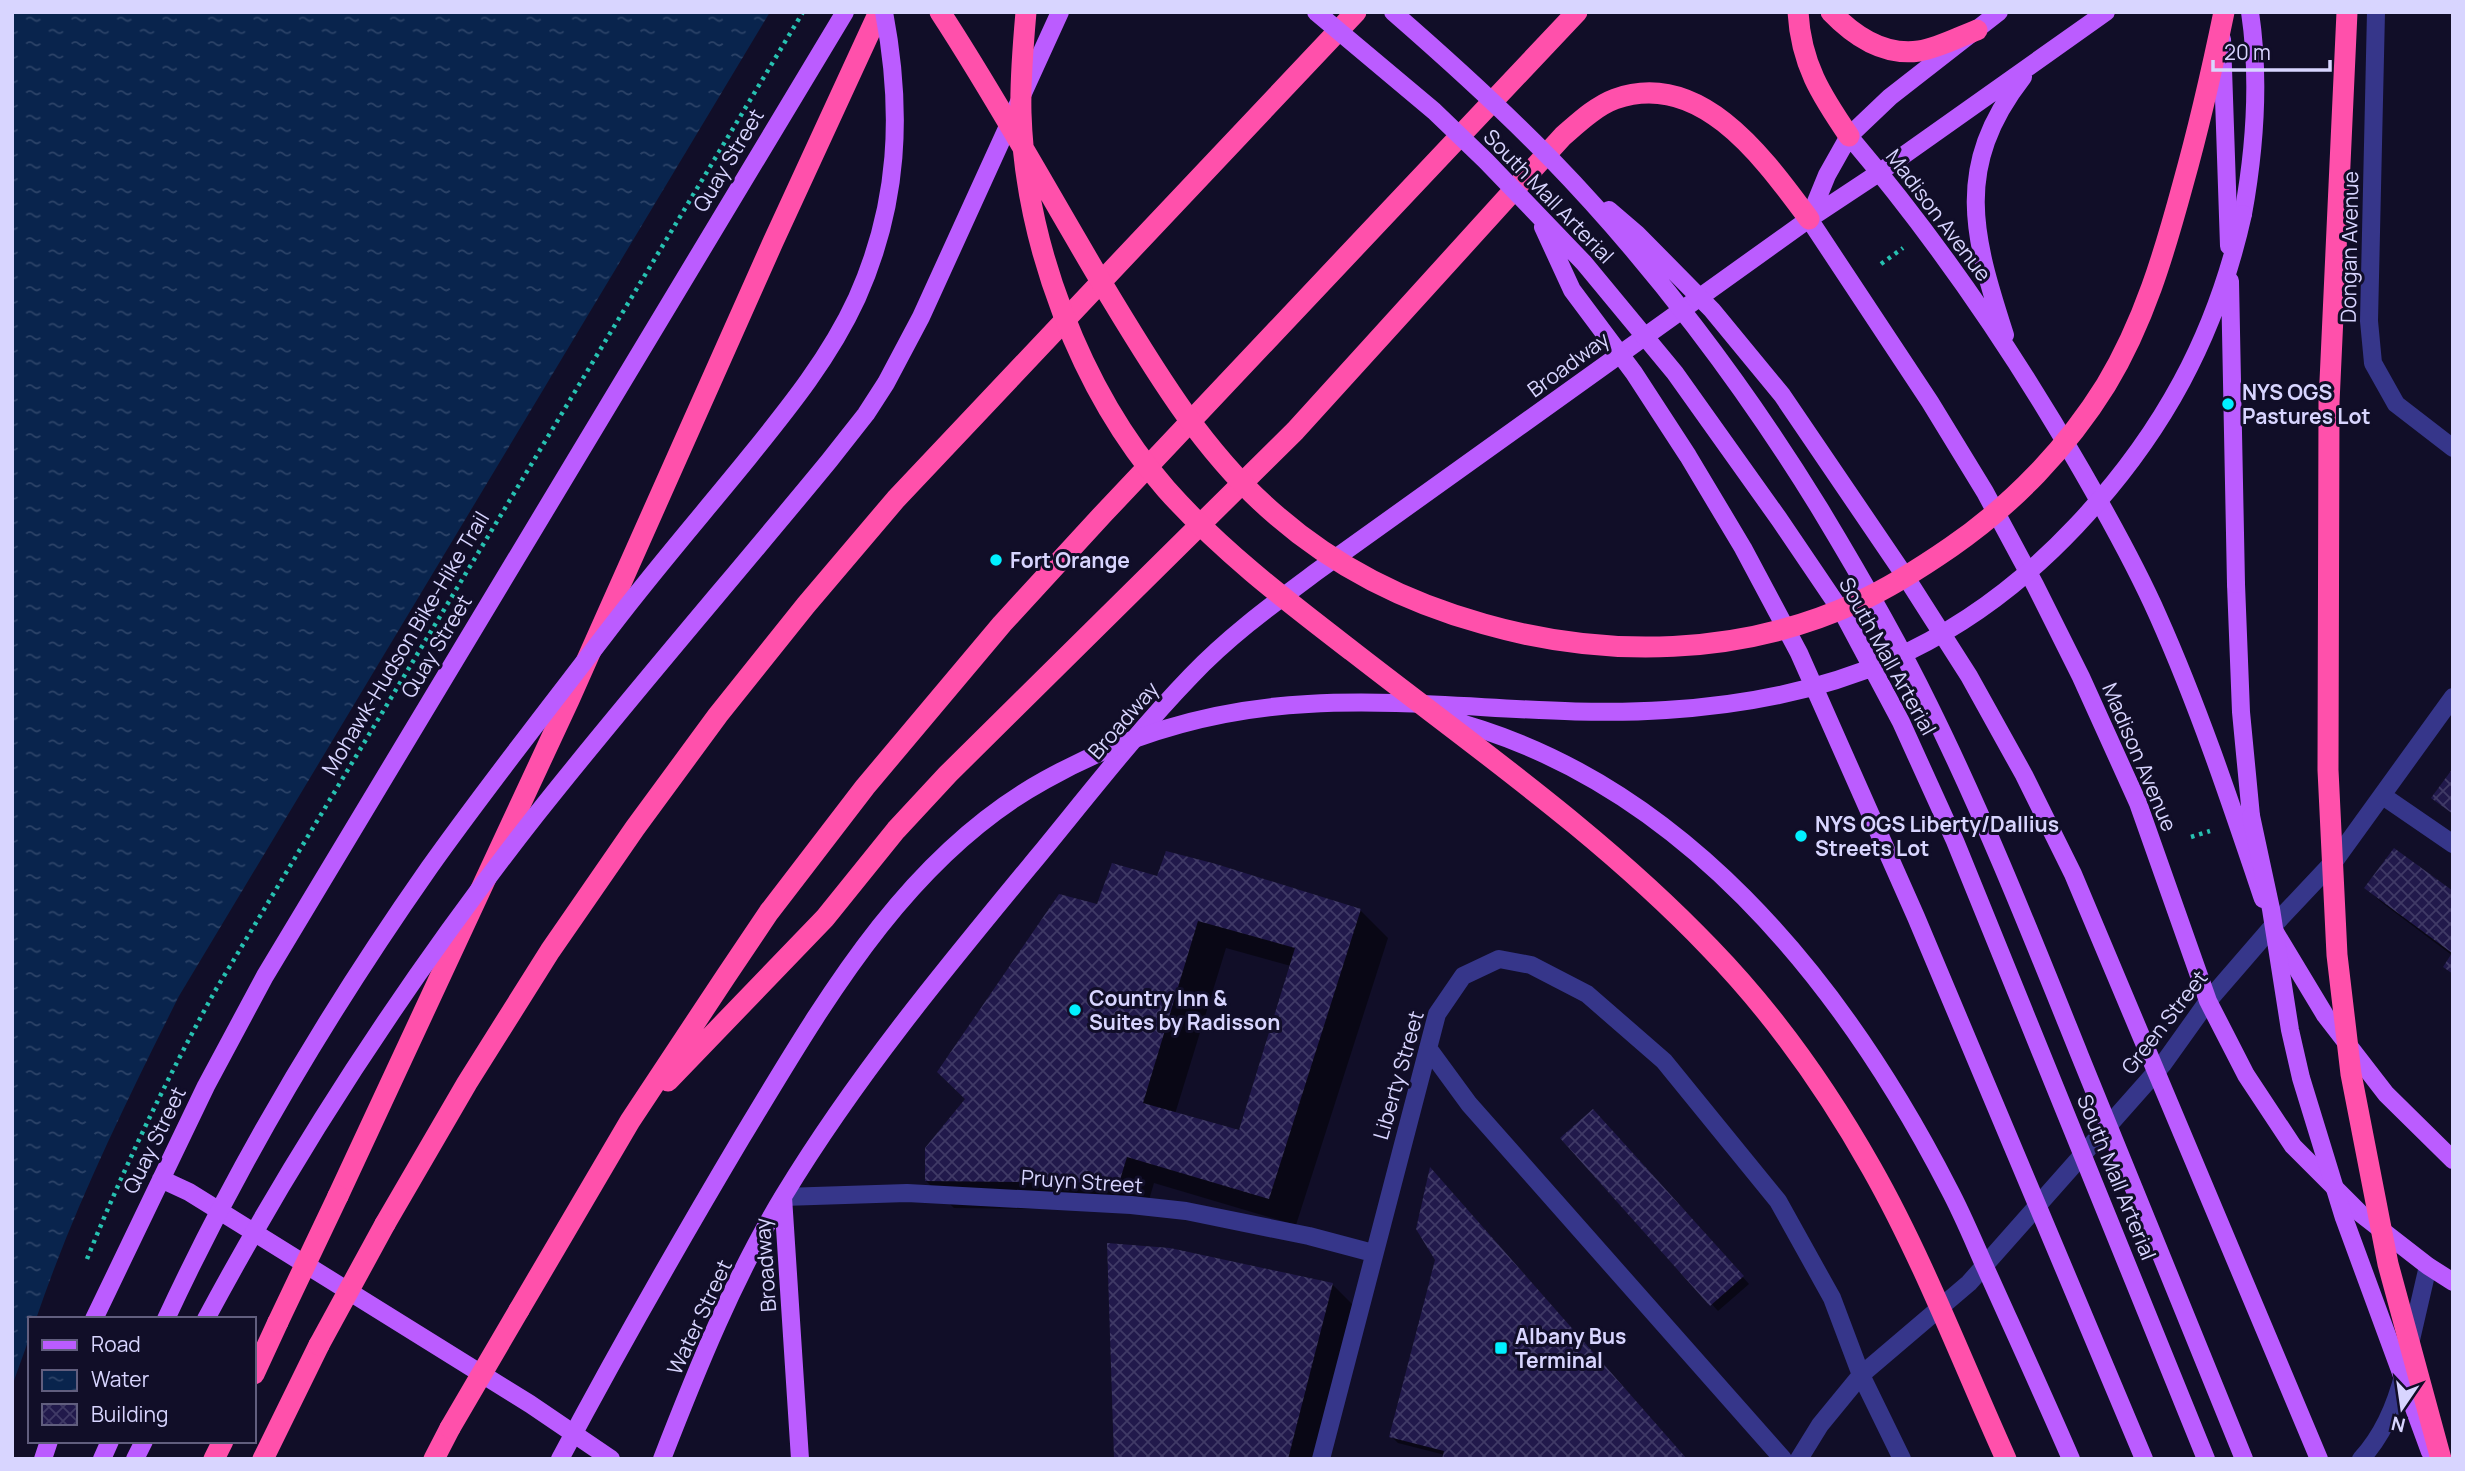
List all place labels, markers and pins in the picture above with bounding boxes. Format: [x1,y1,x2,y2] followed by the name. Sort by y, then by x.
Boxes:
[2242,378,2370,430] place label: NYS OGS Pastures Lot
[2220,396,2236,412] marker: NYS OGS Pastures Lot
[1010,546,1130,574] place label: Fort Orange
[988,552,1004,568] marker: Fort Orange
[1815,810,2059,862] place label: NYS OGS Liberty/Dallius Streets Lot
[1793,828,1809,844] marker: NYS OGS Liberty/Dallius Streets Lot
[1089,984,1280,1036] place label: Country Inn & Suites by Radisson
[1067,1002,1083,1018] marker: Country Inn & Suites by Radisson
[1515,1322,1626,1374] place label: Albany Bus Terminal
[1493,1340,1509,1356] marker: Albany Bus Terminal

